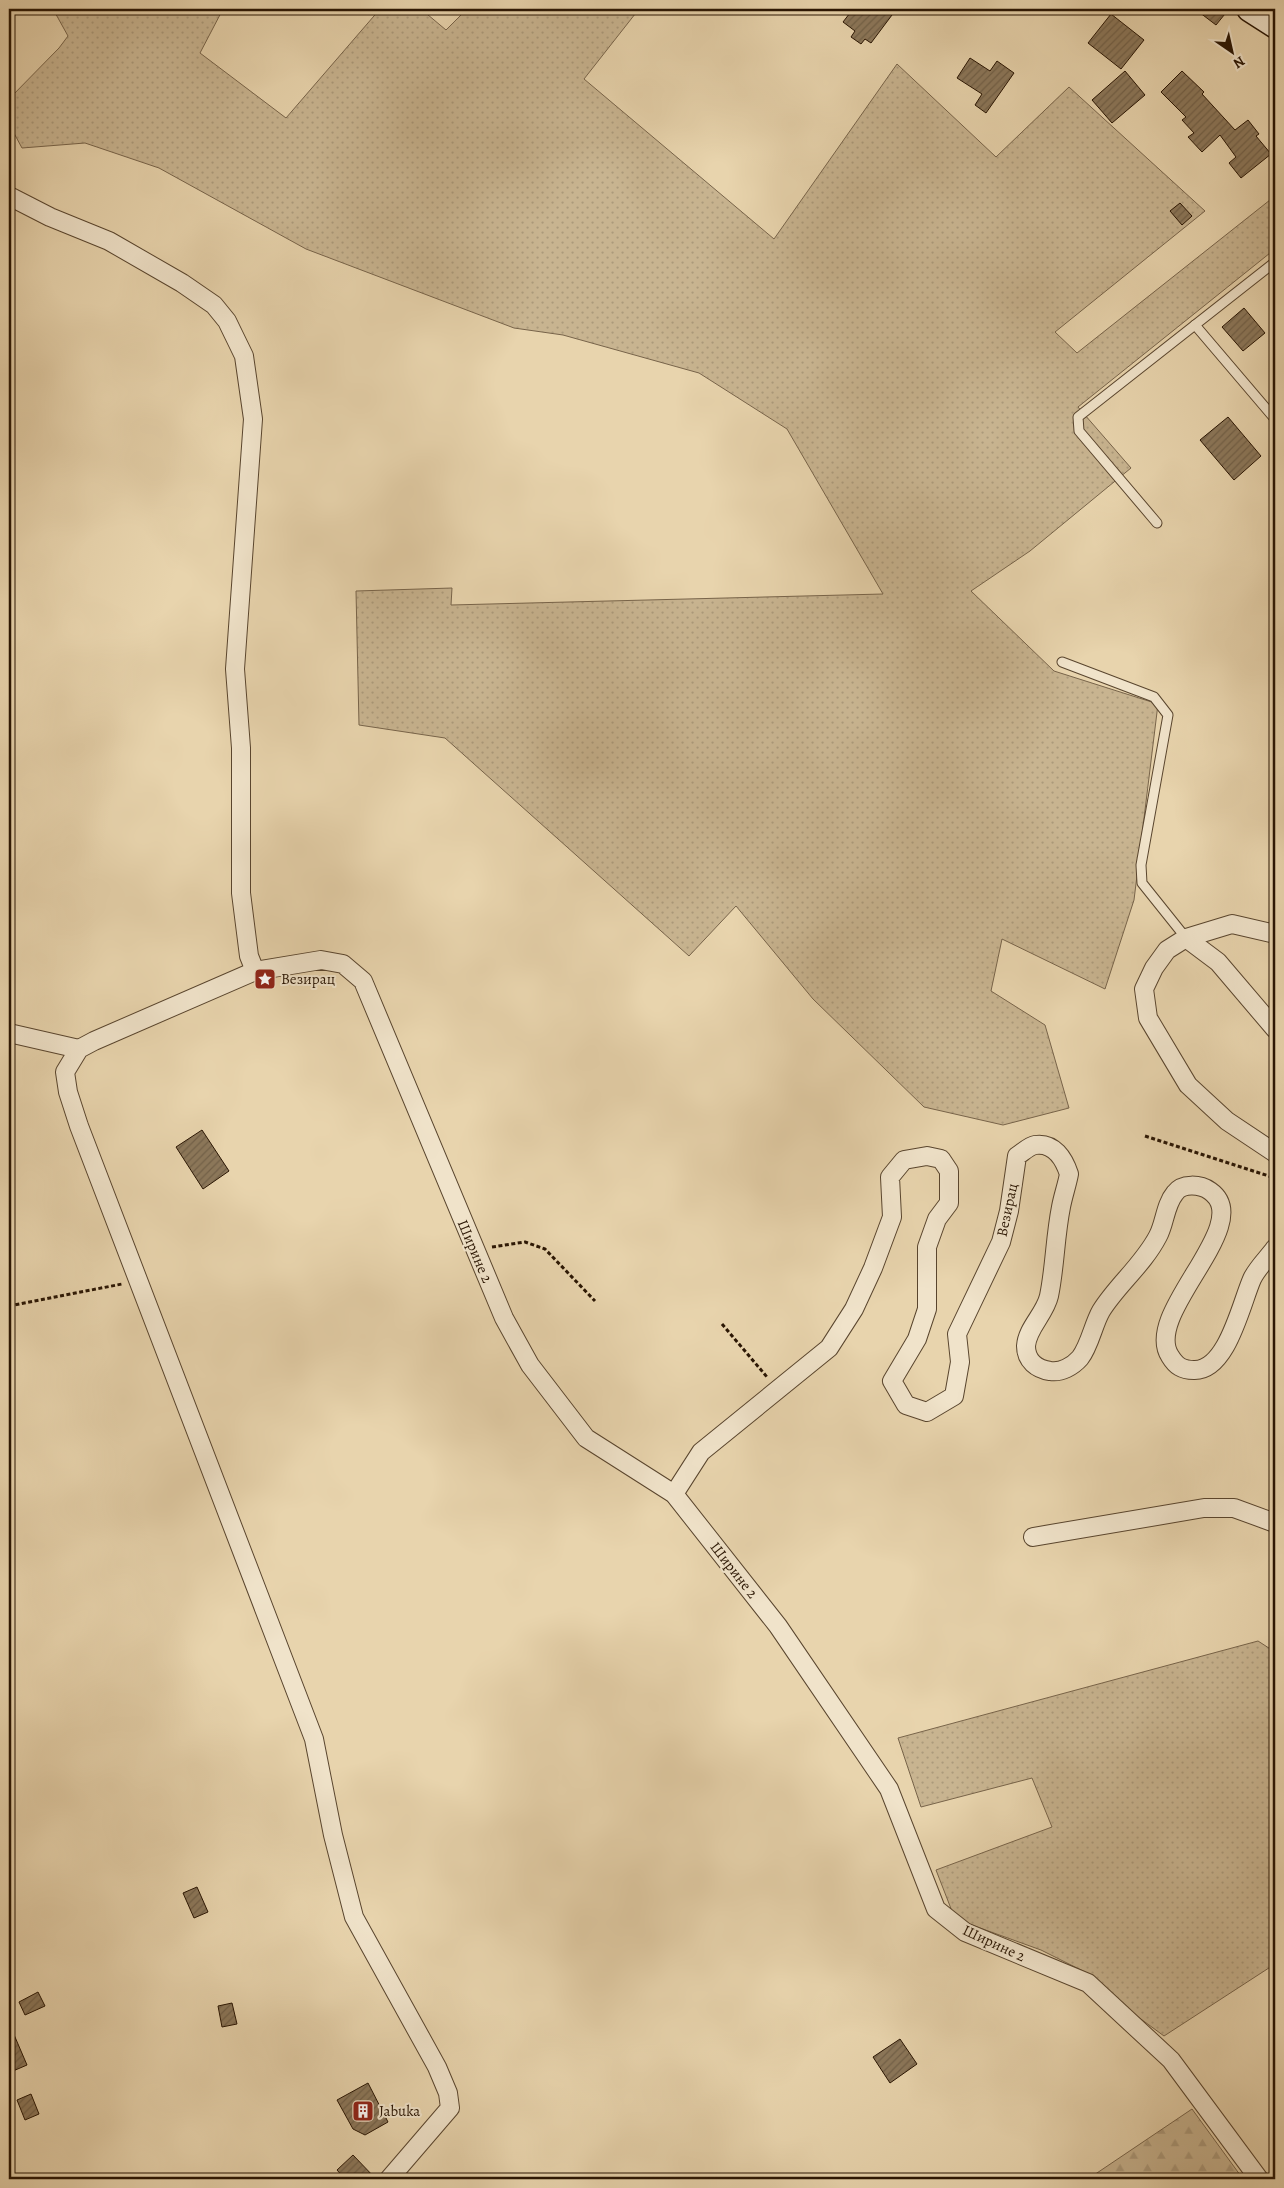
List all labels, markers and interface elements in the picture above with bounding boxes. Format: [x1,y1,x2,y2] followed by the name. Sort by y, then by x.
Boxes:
[1206,28,1256,78] north arrow
[1229,52,1249,73] text: N
[253,967,277,991] place icon: Везирац
[281,969,335,989] place label: Везирац
[992,1182,1022,1238] street label: Везирац
[453,1216,497,1286] street label: Ширине 2
[706,1537,762,1603] street label: Ширине 2
[959,1920,1029,1966] street label: Ширине 2
[351,2099,375,2123] building icon: Jabuka
[379,2101,420,2121] place label: Jabuka

